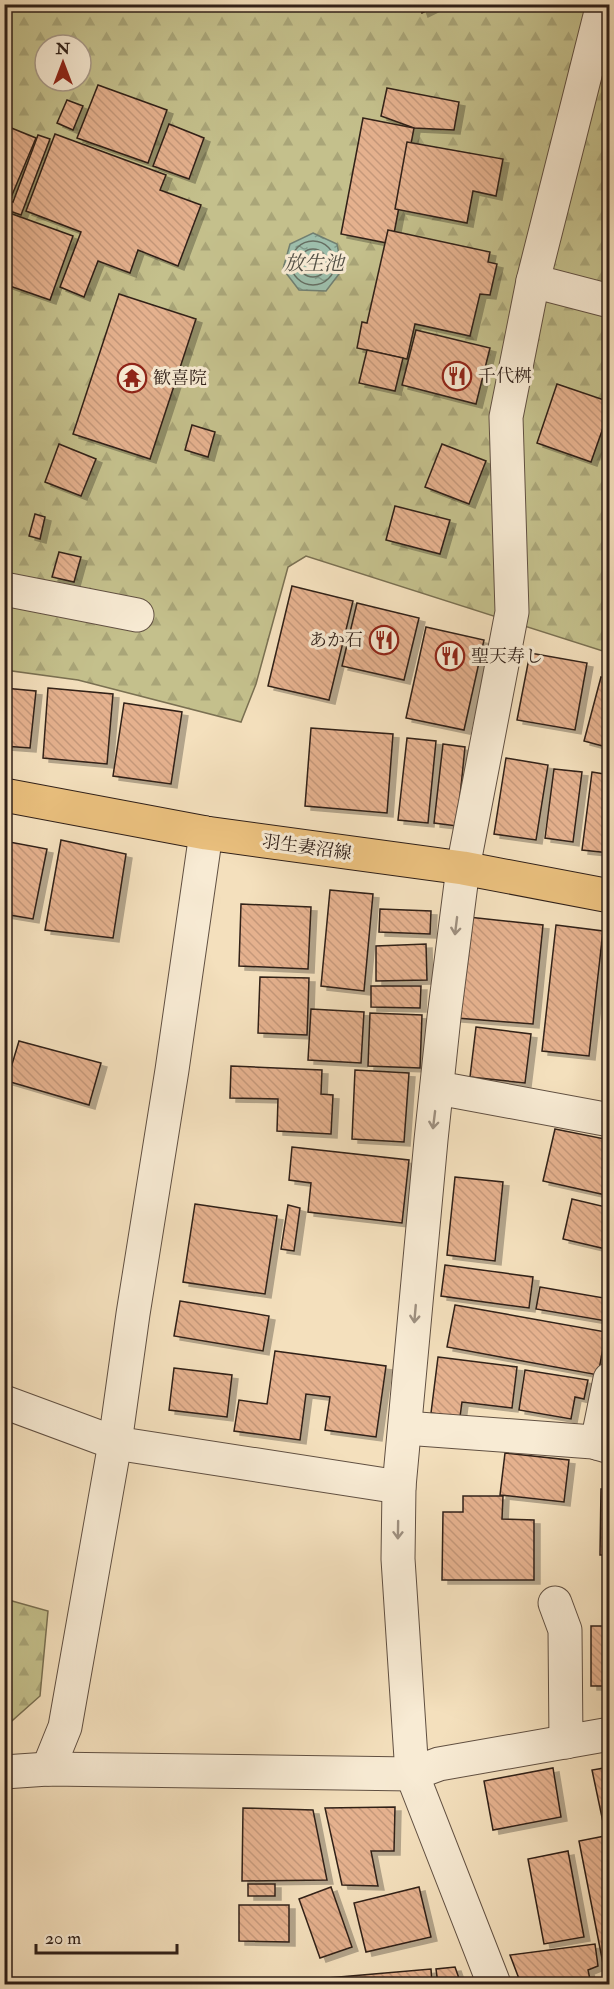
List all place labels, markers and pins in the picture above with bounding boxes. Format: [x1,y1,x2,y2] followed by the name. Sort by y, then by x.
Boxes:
[441,360,473,392] restaurant icon: 千代桝
[116,362,148,394] temple icon: 歓喜院
[478,365,532,388] place label: 千代桝
[153,367,207,390] place label: 歓喜院
[368,624,400,656] restaurant icon: あか石
[309,629,363,652] place label: あか石
[434,640,466,672] restaurant icon: 聖天寿し
[471,645,543,668] place label: 聖天寿し

